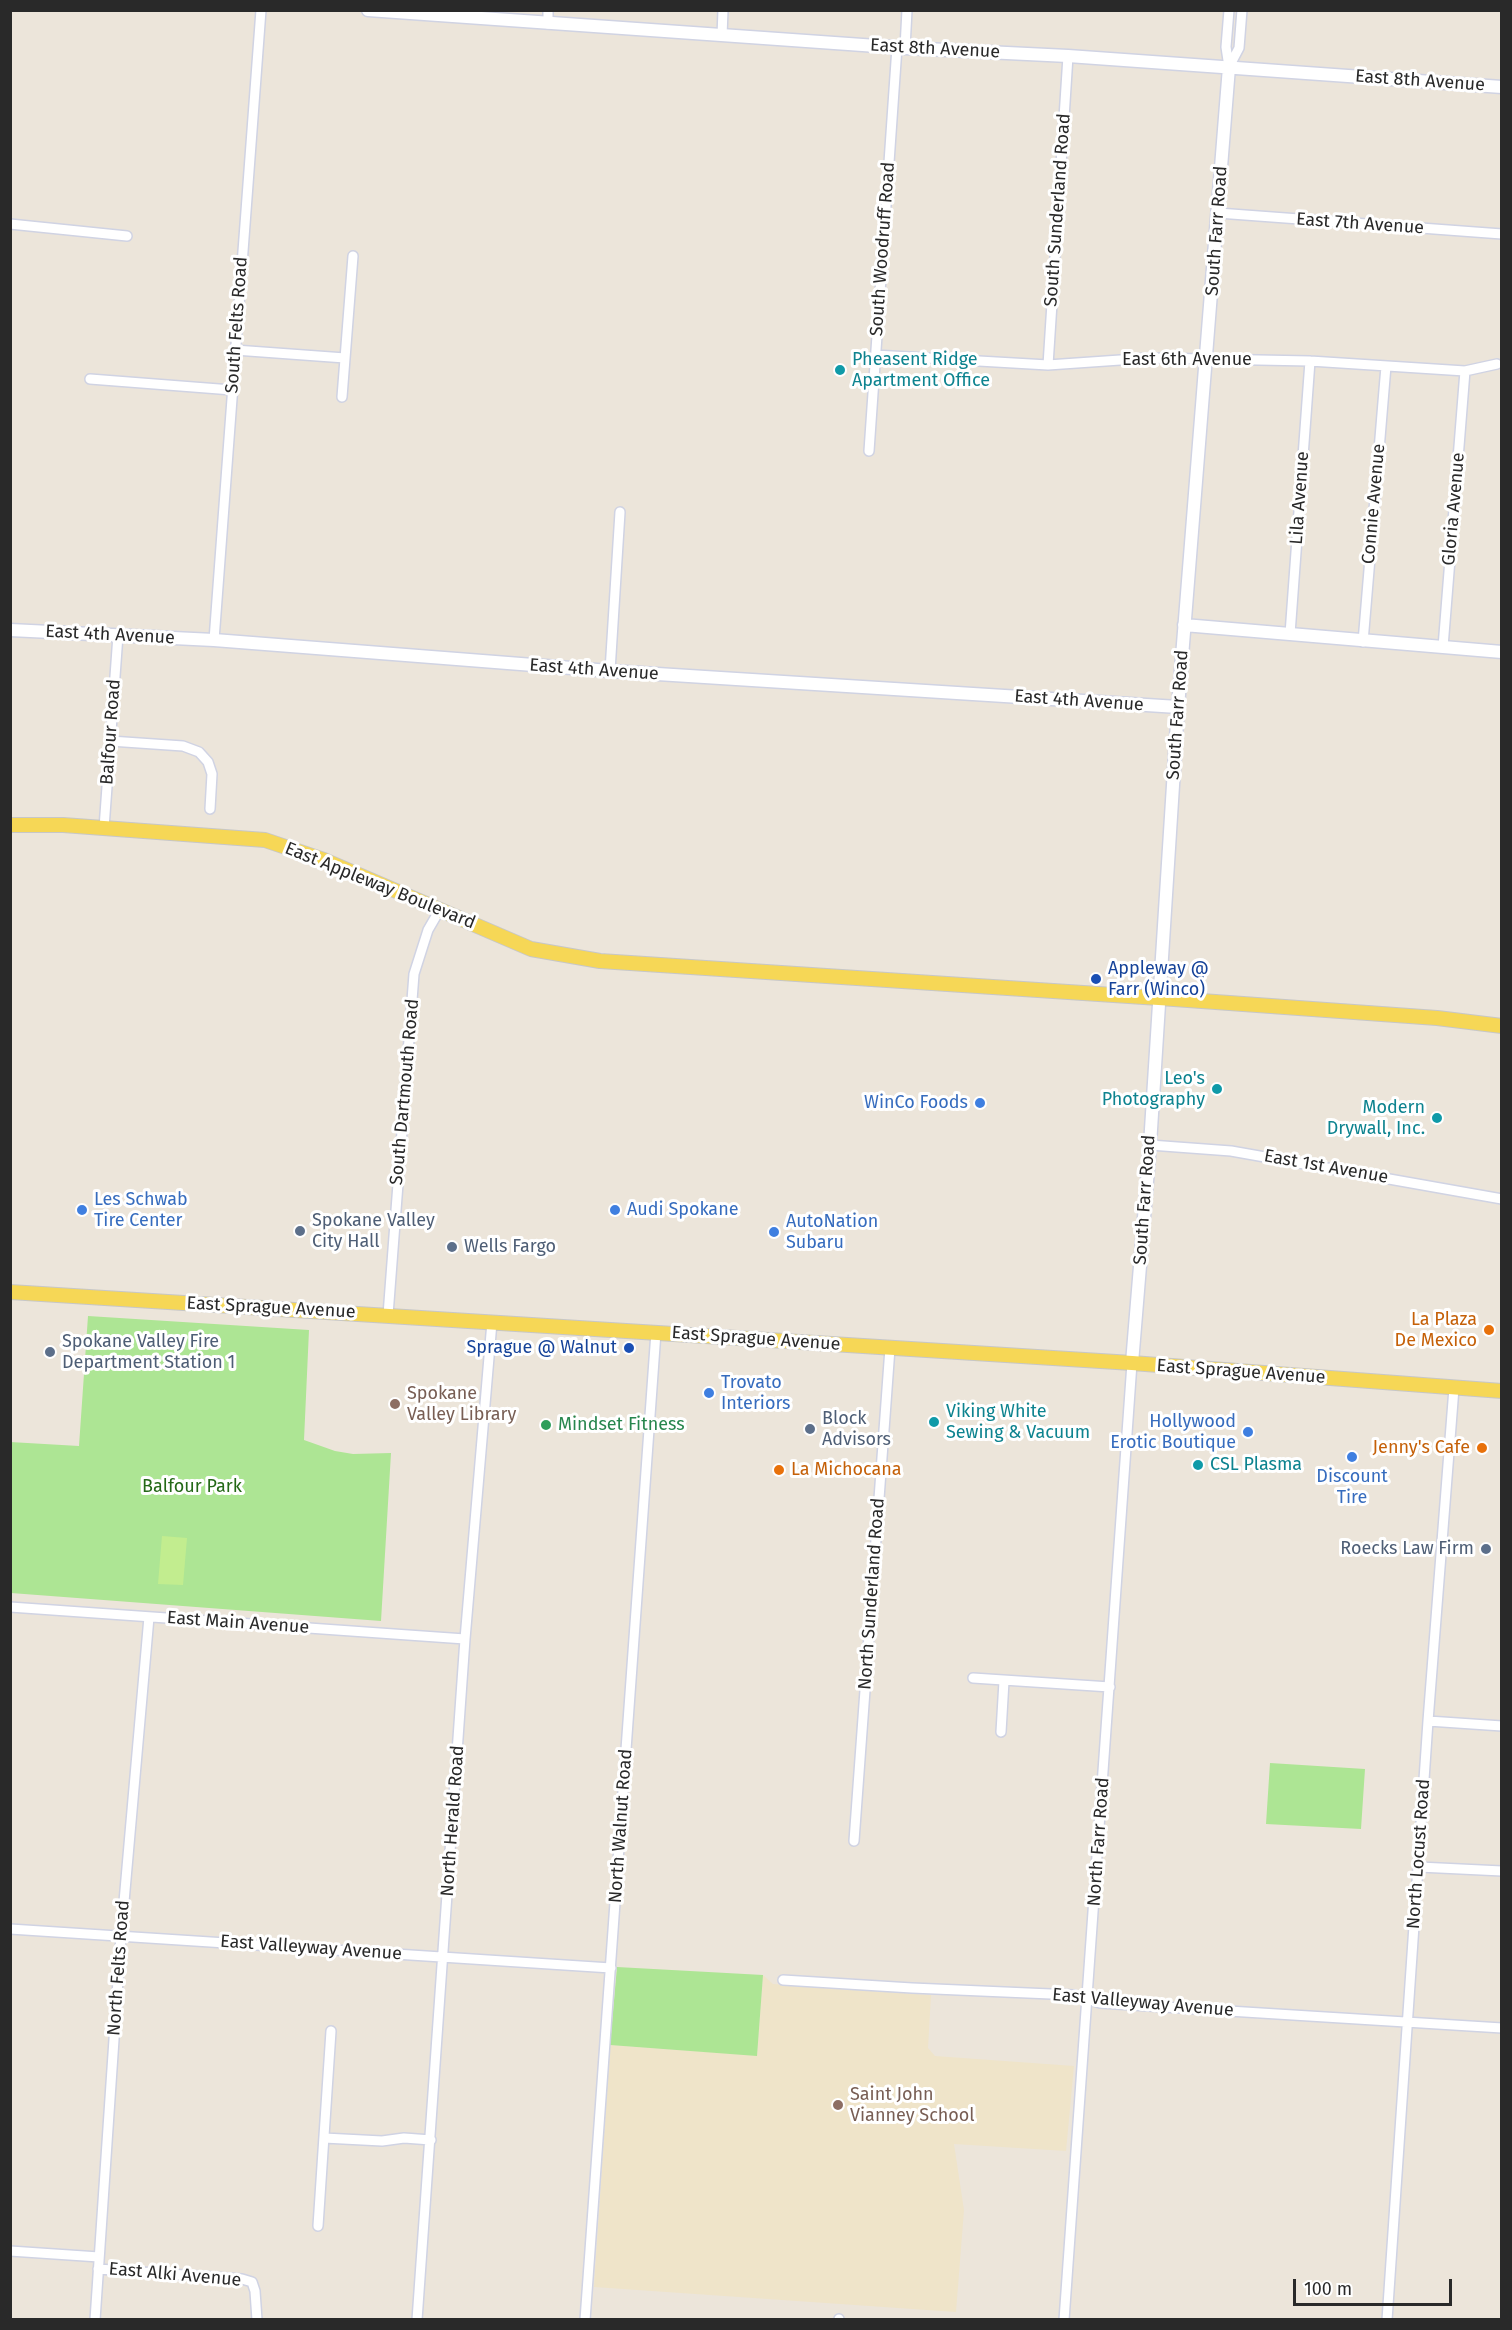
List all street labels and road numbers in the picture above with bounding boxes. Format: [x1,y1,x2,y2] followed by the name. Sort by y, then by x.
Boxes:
[869,35,1001,63] street label: East 8th Avenue
[1354,66,1486,96] street label: East 8th Avenue
[1040,113,1076,307] street label: South Sunderland Road
[866,161,900,337] street label: South Woodruff Road
[1202,165,1232,297] street label: South Farr Road
[1295,209,1425,239] street label: East 7th Avenue
[221,256,253,394] street label: South Felts Road
[1122,349,1252,371] street label: East 6th Avenue
[1358,443,1390,565] street label: Connie Avenue
[1286,451,1314,545] street label: Lila Avenue
[1438,452,1470,566] street label: Gloria Avenue
[45,621,175,649] street label: East 4th Avenue
[1163,649,1193,781] street label: South Farr Road
[528,655,660,685] street label: East 4th Avenue
[97,678,125,786] street label: Balfour Road
[1013,686,1145,716] street label: East 4th Avenue
[282,838,478,934] street label: East Appleway Boulevard
[386,998,424,1186] street label: South Dartmouth Road
[1130,1134,1160,1266] street label: South Farr Road
[1262,1145,1390,1189] street label: East 1st Avenue
[186,1293,356,1323] street label: East Sprague Avenue
[671,1322,841,1356] street label: East Sprague Avenue
[1156,1355,1326,1389] street label: East Sprague Avenue
[855,1497,889,1691] street label: North Sunderland Road
[166,1607,310,1639] street label: East Main Avenue
[437,1745,469,1897] street label: North Herald Road
[605,1748,637,1904] street label: North Walnut Road
[1084,1777,1114,1907] street label: North Farr Road
[1403,1778,1435,1930] street label: North Locust Road
[103,1899,135,2037] street label: North Felts Road
[219,1931,403,1965] street label: East Valleyway Avenue
[1051,1984,1235,2022] street label: East Valleyway Avenue
[108,2258,242,2292] street label: East Alki Avenue

